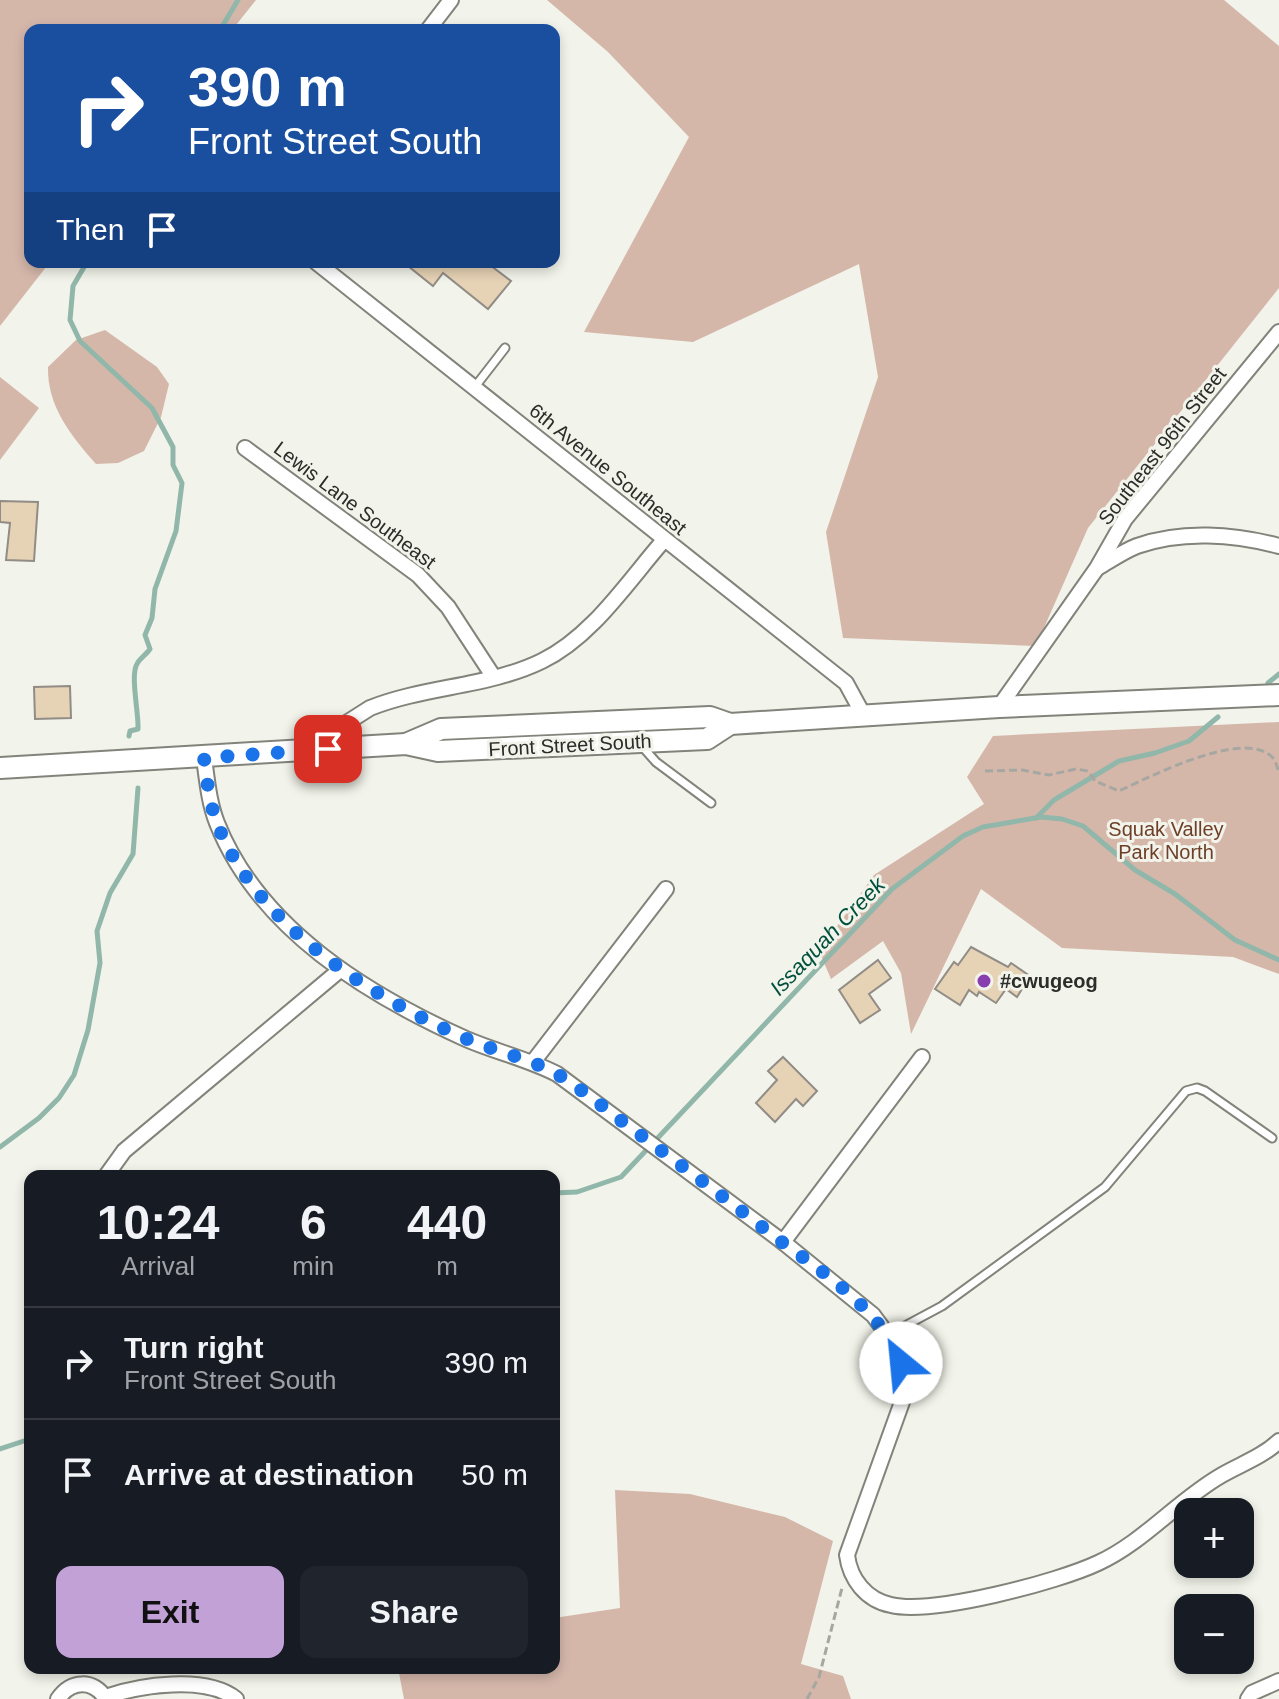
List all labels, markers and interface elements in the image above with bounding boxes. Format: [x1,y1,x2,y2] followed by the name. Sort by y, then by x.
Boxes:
[188,55,347,118] text: 390 m
[56,56,160,160] icon: right
[188,121,482,162] text: Front Street South
[140,208,184,252] icon: arrive
[56,213,124,246] text: Then
[1094,363,1230,529] street label: Southeast 96th Street
[525,399,691,539] street label: 6th Avenue Southeast
[270,437,441,573] street label: Lewis Lane Southeast
[294,715,362,783] pin
[306,727,350,771] icon: arrive
[488,730,652,760] street label: Front Street South
[1108,818,1224,863] park label: Squak Valley Park North
[765,872,891,1000] water label: Issaquah Creek
[1000,970,1098,992] place label: #cwugeog
[975,972,993,990] marker: #cwugeog
[97,1196,220,1249] text: 10:24
[300,1196,327,1249] text: 6
[407,1196,487,1249] text: 440
[121,1251,195,1281] text: Arrival
[292,1251,334,1281] text: min
[436,1251,458,1281] text: m
[859,1321,943,1405] position arrow
[124,1331,263,1364] text: Turn right
[56,1341,100,1385] icon: right
[445,1346,528,1379] text: 390 m
[124,1365,336,1395] text: Front Street South
[56,1453,100,1497] icon: arrive
[124,1458,414,1491] text: Arrive at destination
[461,1458,528,1491] text: 50 m
[1174,1498,1254,1674] map controls
[1174,1498,1254,1578] button: +
[56,1566,284,1658] button: Exit
[300,1566,528,1658] button: Share
[1174,1594,1254,1674] button: −

